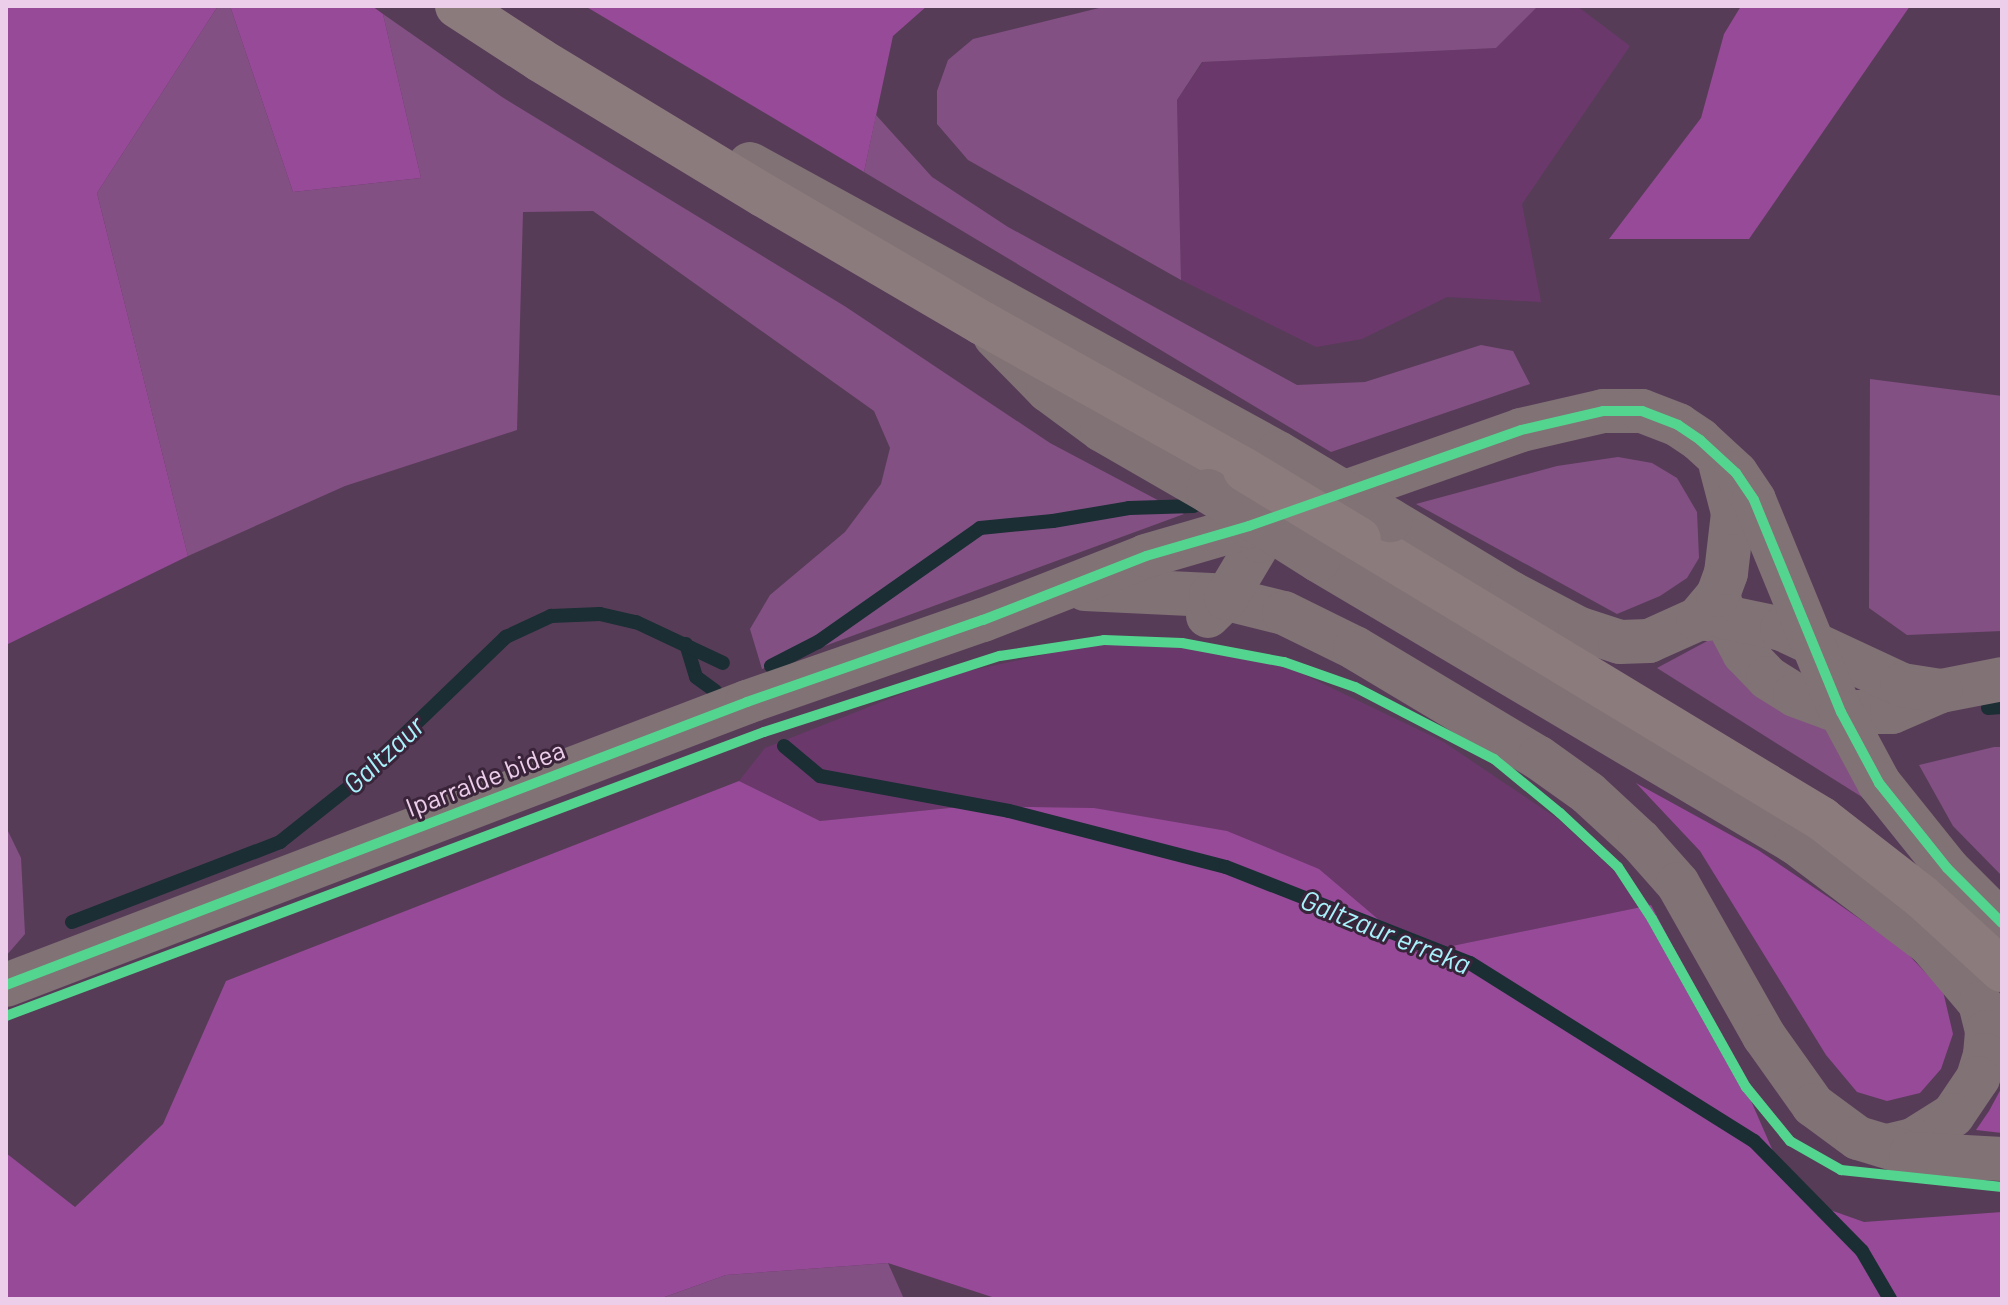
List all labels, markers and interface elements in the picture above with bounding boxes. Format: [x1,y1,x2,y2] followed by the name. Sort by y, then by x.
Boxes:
[335,708,431,800] water label: Galtzaur
[401,733,569,823] street label: Iparralde bidea
[1296,882,1476,980] water label: Galtzaur erreka

